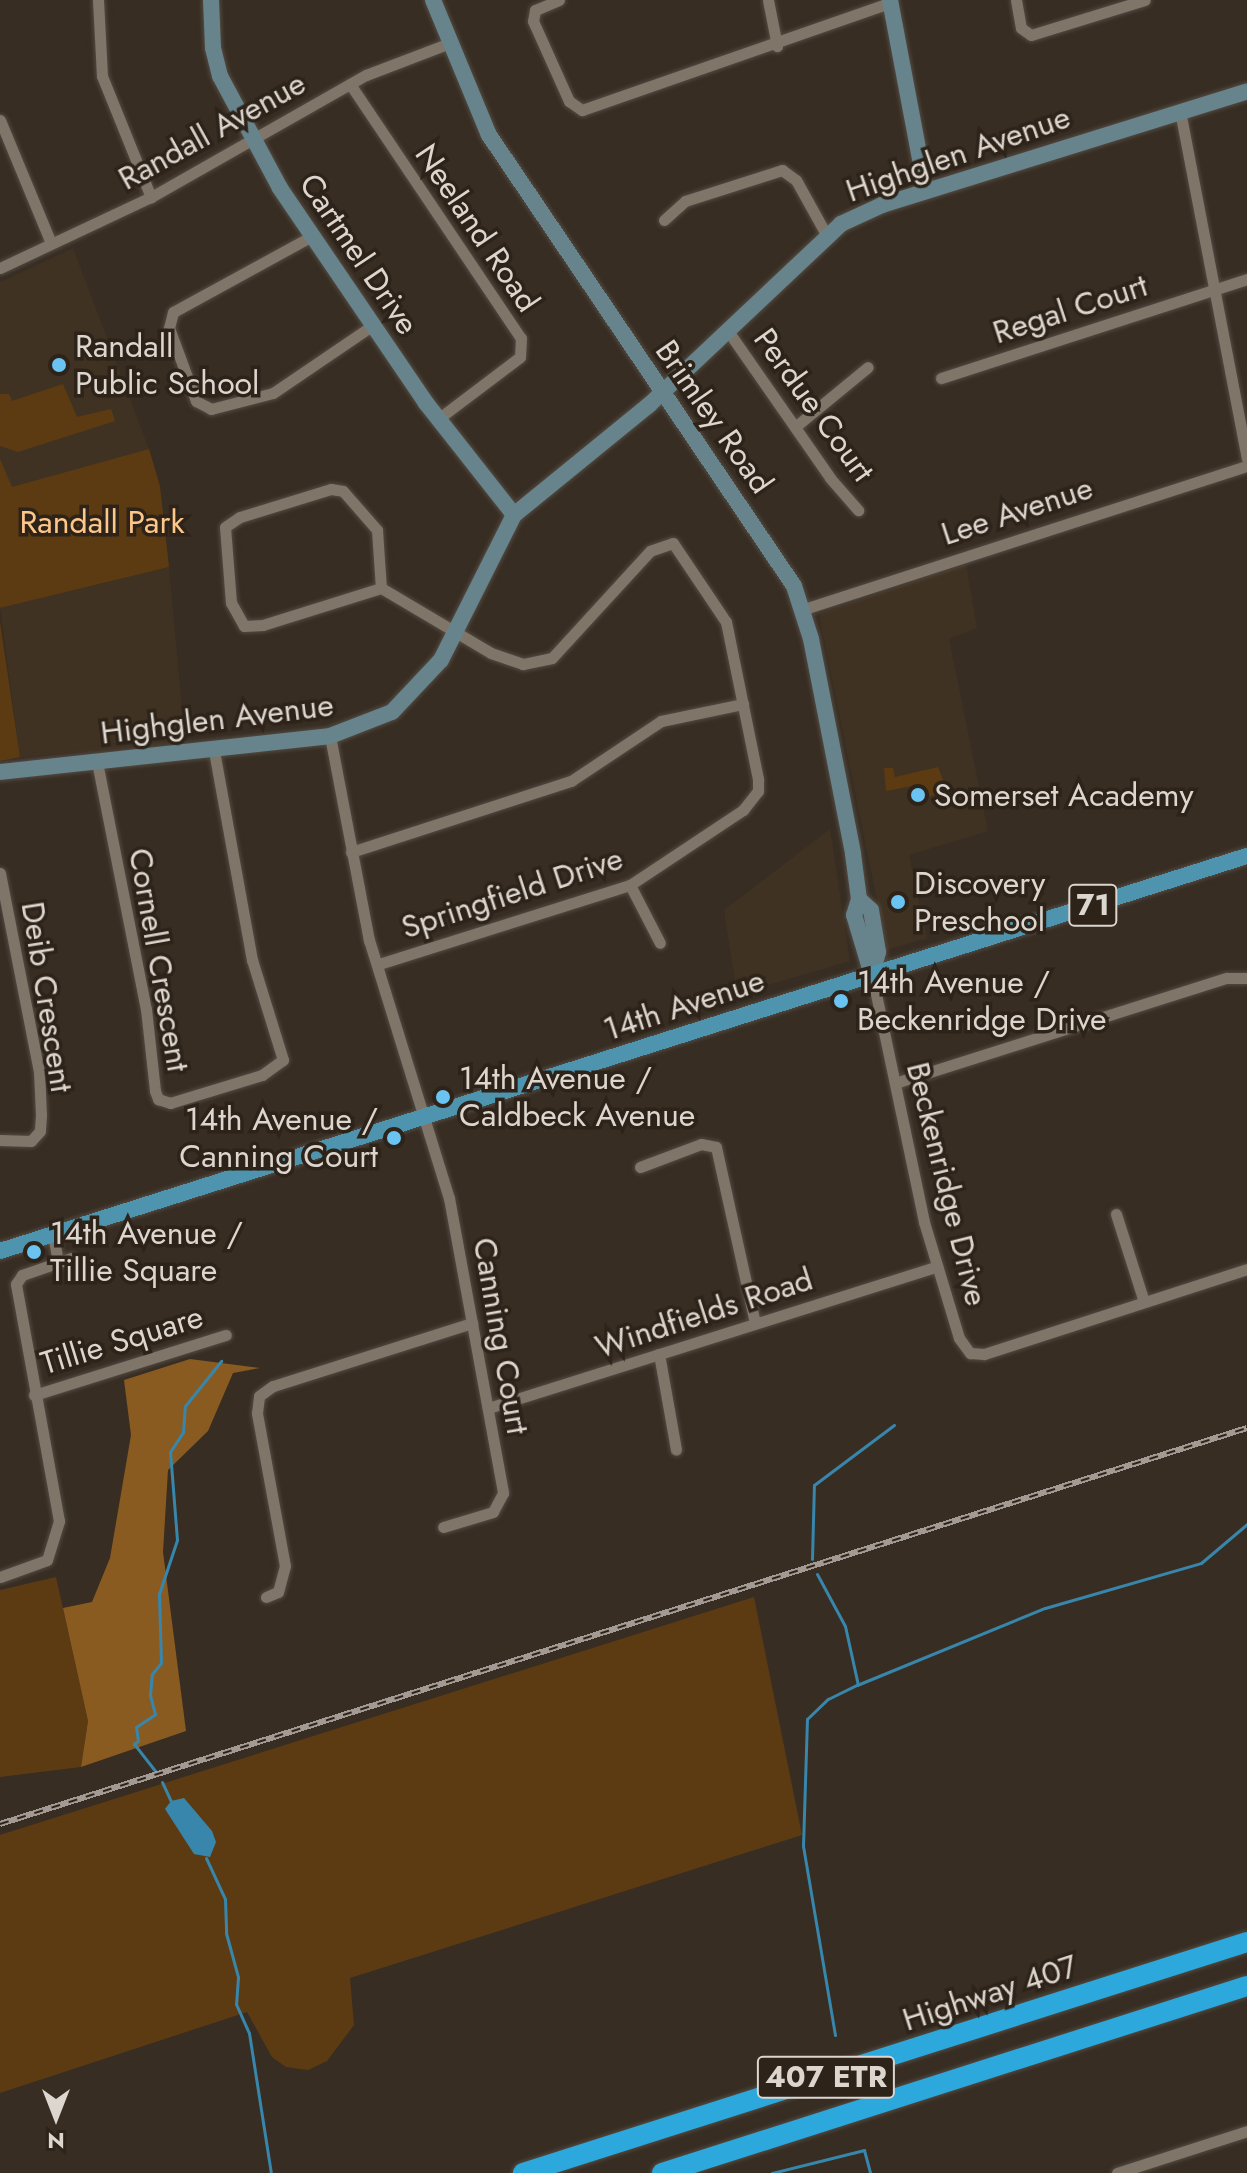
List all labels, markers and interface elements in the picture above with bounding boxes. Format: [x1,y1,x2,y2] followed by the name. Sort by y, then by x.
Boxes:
[112,64,312,198] street label: Randall Avenue
[841,98,1075,210] street label: Highglen Avenue
[407,137,547,319] street label: Neeland Road
[291,166,427,342] street label: Cartmel Drive
[988,266,1152,352] street label: Regal Court
[746,321,882,489] street label: Perdue Court
[75,328,259,403] place label: Randall Public School
[647,333,781,501] street label: Brimley Road
[50,356,68,374] marker: Randall Public School
[937,469,1097,553] street label: Lee Avenue
[19,503,185,541] park label: Randall Park
[98,686,336,752] street label: Highglen Avenue
[934,776,1193,814] place label: Somerset Academy
[909,786,927,804] marker: Somerset Academy
[397,839,627,947] street label: Springfield Drive
[120,845,198,1075] street label: Cornell Crescent
[914,865,1045,940] place label: Discovery Preschool
[1067,879,1119,931] road number: 71
[889,893,907,911] marker: Discovery Preschool
[13,899,81,1095] street label: Deib Crescent
[599,961,769,1049] street label: 14th Avenue
[857,964,1107,1039] place label: 14th Avenue / Beckenridge Drive
[832,992,850,1010] marker: 14th Avenue / Beckenridge Drive
[898,1058,996,1310] street label: Beckenridge Drive
[459,1060,695,1135] place label: 14th Avenue / Caldbeck Avenue
[434,1088,452,1106] marker: 14th Avenue / Caldbeck Avenue
[179,1101,378,1176] place label: 14th Avenue / Canning Court
[385,1129,403,1147] marker: 14th Avenue / Canning Court
[50,1215,243,1290] place label: 14th Avenue / Tillie Square
[465,1235,537,1437] street label: Canning Court
[25,1243,43,1261] marker: 14th Avenue / Tillie Square
[591,1260,817,1366] street label: Windfields Road
[36,1297,208,1383] street label: Tillie Square
[898,1947,1082,2039] street label: Highway 407
[756,2051,896,2103] road number: 407 ETR
[16,2077,96,2157] north arrow
[47,2125,65,2157] text: N

